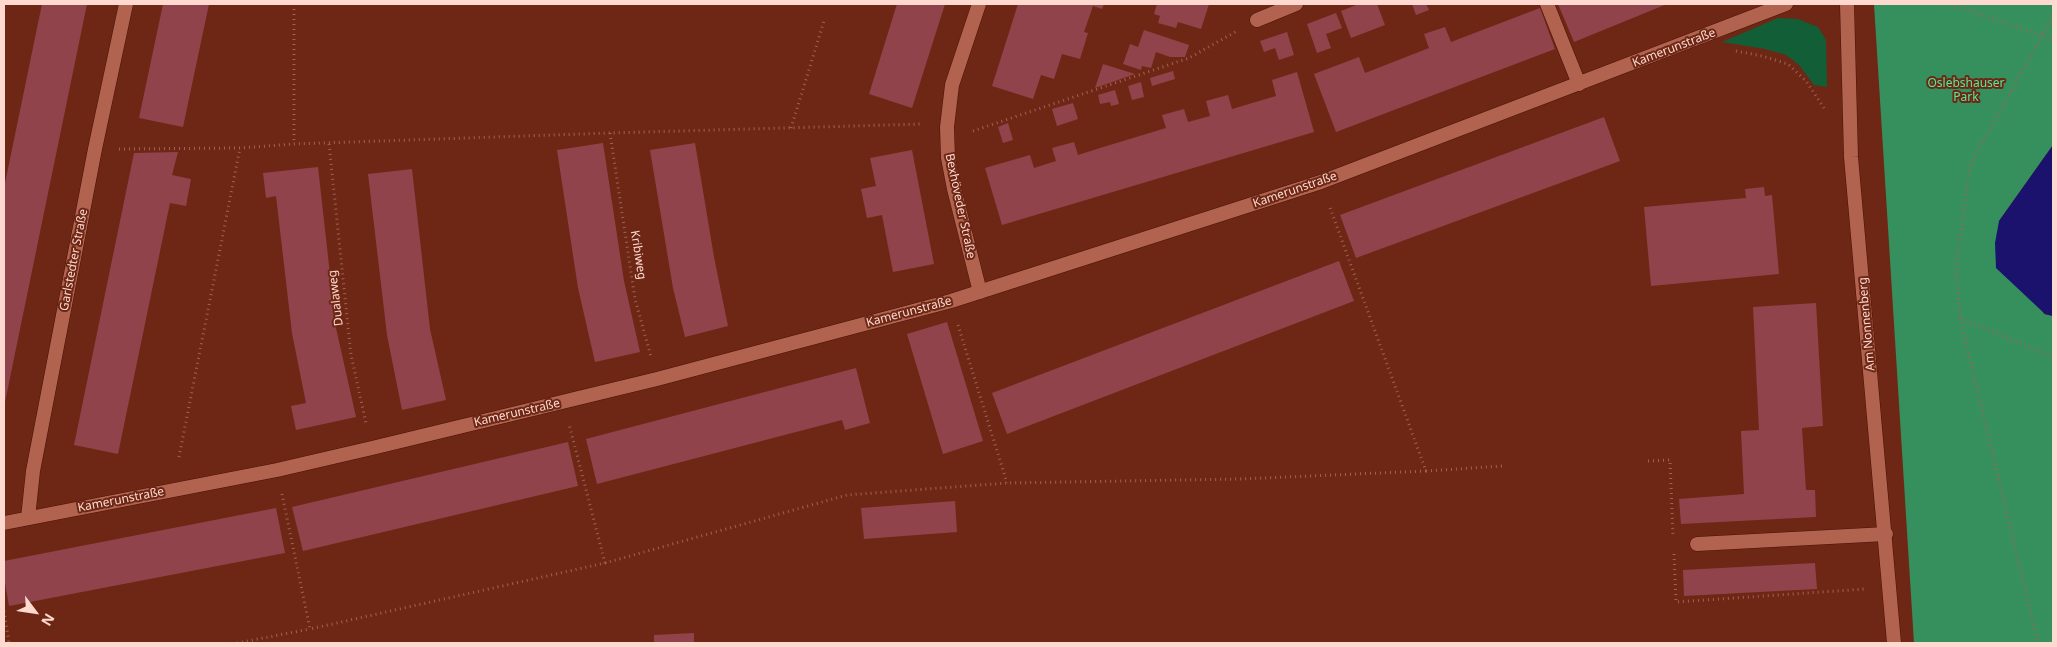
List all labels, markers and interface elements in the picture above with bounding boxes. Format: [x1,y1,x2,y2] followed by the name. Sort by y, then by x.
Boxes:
[1630,26,1718,70] street label: Kamerunstraße
[1927,77,2005,105] park label: Oslebshauser Park
[942,152,978,260] street label: Bexhöveder Straße
[1251,169,1339,211] street label: Kamerunstraße
[57,208,91,312] street label: Garlstedter Straße
[627,229,649,281] street label: Kribiweg
[325,269,347,327] street label: Dualaweg
[1856,277,1878,371] street label: Am Nonnenberg
[865,294,953,330] street label: Kamerunstraße
[473,396,561,430] street label: Kamerunstraße
[77,485,165,515] street label: Kamerunstraße
[10,587,60,637] north arrow
[37,610,59,630] text: N

